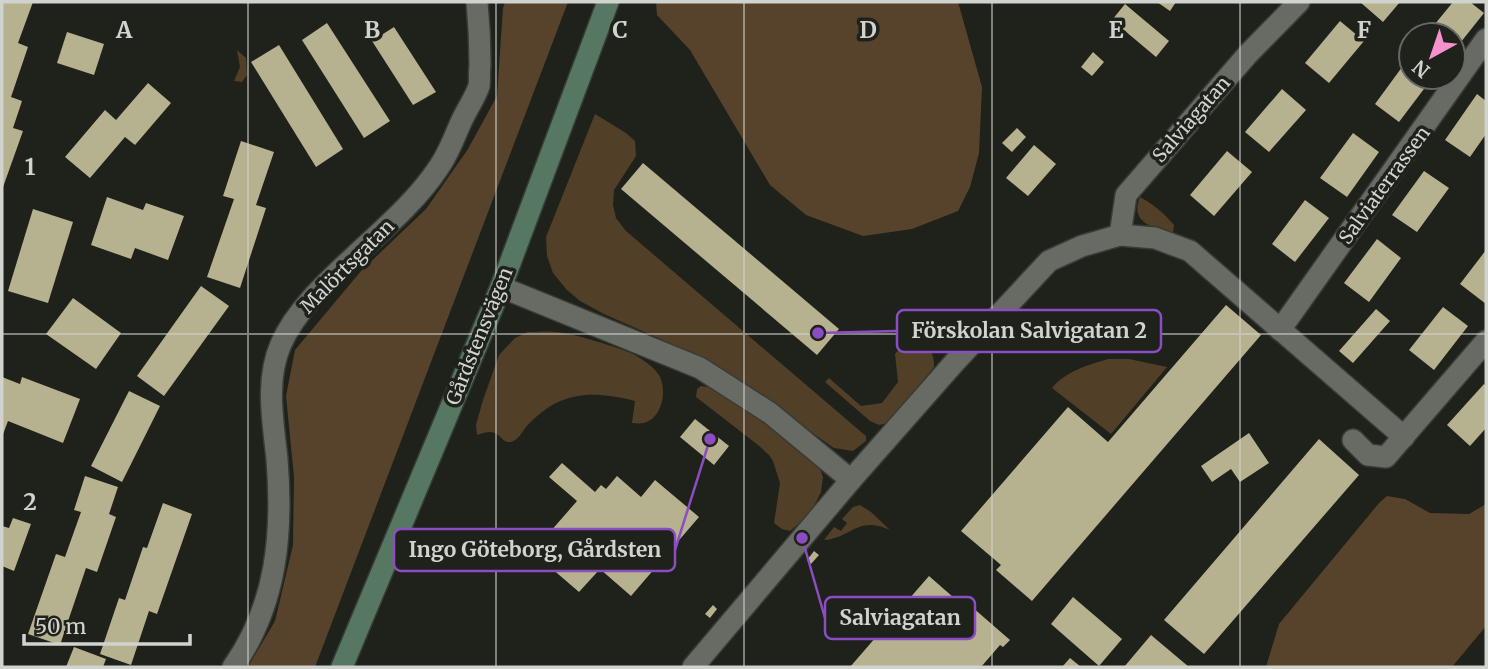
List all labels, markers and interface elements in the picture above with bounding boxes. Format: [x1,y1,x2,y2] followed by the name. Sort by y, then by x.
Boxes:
[115,15,133,44] text: A
[364,15,380,44] text: B
[612,15,628,44] text: C
[859,15,877,44] text: D
[1108,15,1124,44] text: E
[1357,15,1371,44] text: F
[1397,21,1467,91] north arrow
[1408,55,1435,83] text: N
[1147,71,1235,167] street label: Salviagatan
[1333,121,1435,249] street label: Salviaterrassen
[25,152,36,181] text: 1
[295,214,399,318] street label: Malörtsgatan
[440,263,518,408] street label: Gårdstensvägen
[897,310,1161,352] callout: Förskolan Salvigatan 2
[911,317,1147,344] text: Förskolan Salvigatan 2
[23,487,37,516] text: 2
[394,529,675,571] callout: Ingo Göteborg, Gårdsten
[409,536,661,563] text: Ingo Göteborg, Gårdsten
[825,597,975,639] callout: Salviagatan
[24,602,191,646] scale bar
[839,604,961,631] text: Salviagatan
[35,613,86,640] text: 50 m

